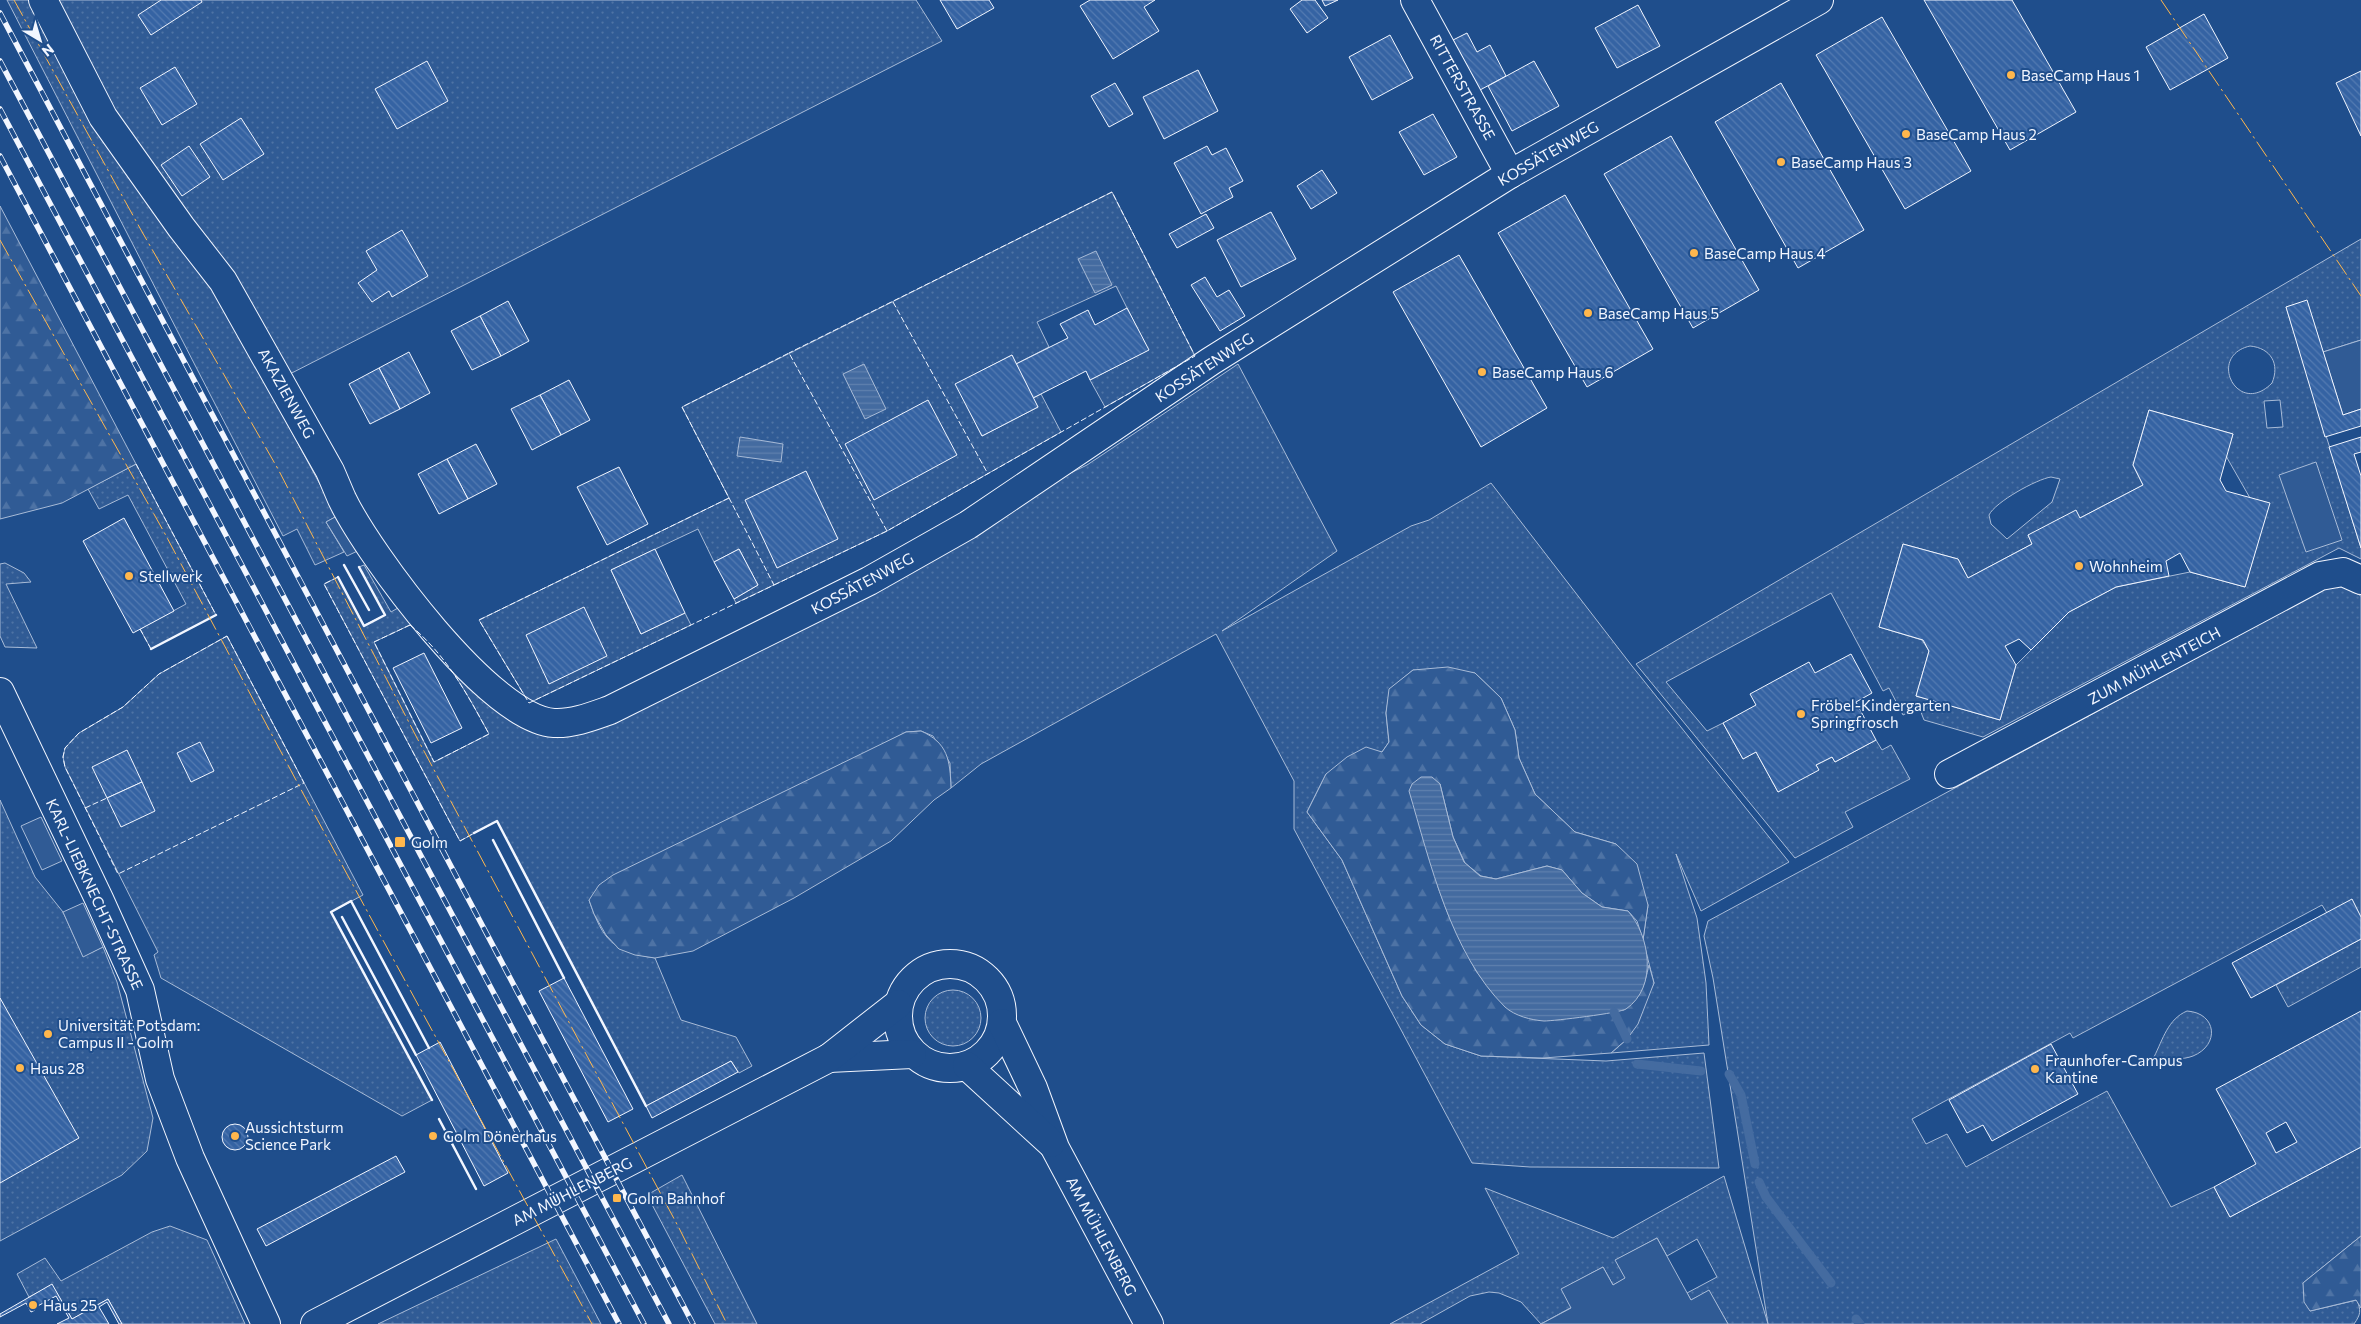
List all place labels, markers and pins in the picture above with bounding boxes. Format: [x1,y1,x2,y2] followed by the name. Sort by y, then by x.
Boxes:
[2021,66,2140,84] place label: BaseCamp Haus 1
[2005,69,2017,81] marker: BaseCamp Haus 1
[1916,125,2037,143] place label: BaseCamp Haus 2
[1900,128,1912,140] marker: BaseCamp Haus 2
[1791,153,1912,171] place label: BaseCamp Haus 3
[1775,156,1787,168] marker: BaseCamp Haus 3
[1704,244,1825,262] place label: BaseCamp Haus 4
[1688,247,1700,259] marker: BaseCamp Haus 4
[1598,304,1719,322] place label: BaseCamp Haus 5
[1582,307,1594,319] marker: BaseCamp Haus 5
[1492,363,1613,381] place label: BaseCamp Haus 6
[1476,366,1488,378] marker: BaseCamp Haus 6
[2089,557,2163,575] place label: Wohnheim
[2073,560,2085,572] marker: Wohnheim
[139,567,203,585] place label: Stellwerk
[123,570,135,582] marker: Stellwerk
[1811,696,1951,731] place label: Fröbel-Kindergarten Springfrosch
[1795,708,1807,720] marker: Fröbel-Kindergarten Springfrosch
[411,833,448,851] place label: Golm
[393,835,407,849] marker: Golm
[58,1016,200,1051] place label: Universität Potsdam: Campus II - Golm
[42,1028,54,1040] marker: Universität Potsdam: Campus II - Golm
[2045,1051,2183,1086] place label: Fraunhofer-Campus Kantine
[30,1059,85,1077] place label: Haus 28
[14,1062,26,1074] marker: Haus 28
[2029,1063,2041,1075] marker: Fraunhofer-Campus Kantine
[245,1118,344,1153] place label: Aussichtsturm Science Park
[443,1127,557,1145] place label: Golm Dönerhaus
[229,1130,241,1142] marker: Aussichtsturm Science Park
[427,1130,439,1142] marker: Golm Dönerhaus
[627,1189,725,1207] place label: Golm Bahnhof
[611,1192,623,1204] marker: Golm Bahnhof
[43,1296,97,1314] place label: Haus 25
[27,1299,39,1311] marker: Haus 25

